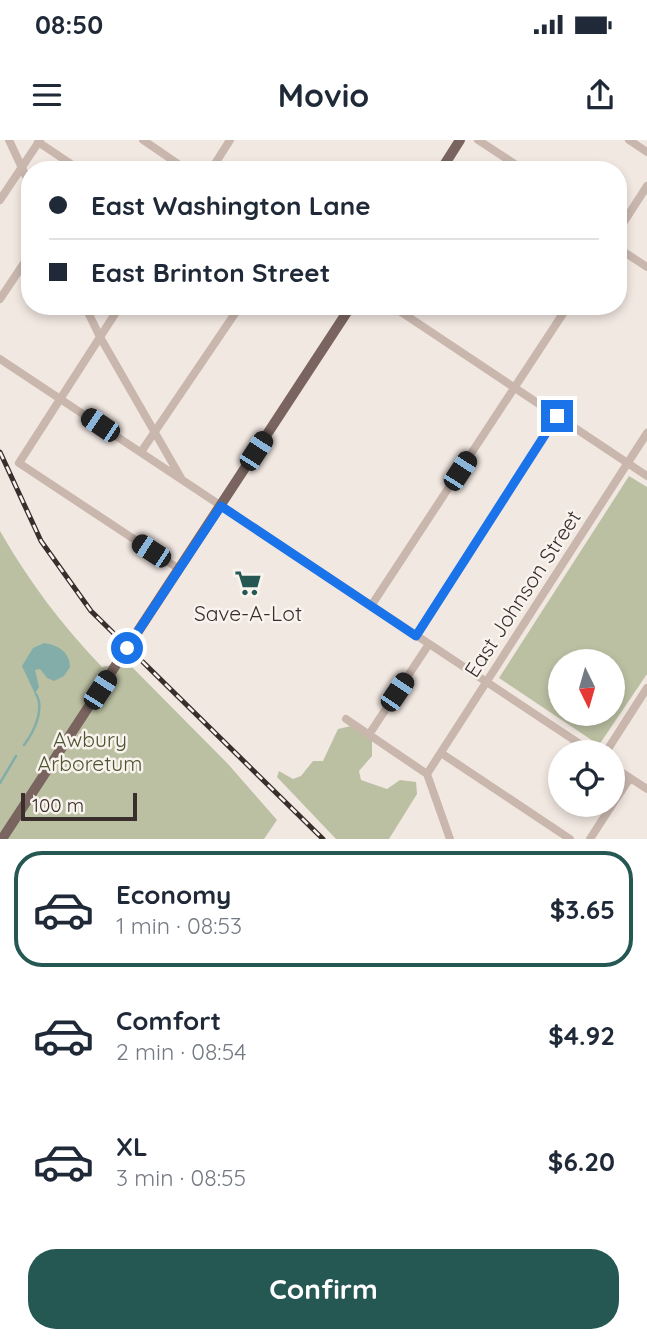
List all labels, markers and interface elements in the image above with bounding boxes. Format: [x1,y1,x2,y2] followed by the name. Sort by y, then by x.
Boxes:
[35,8,103,41] text: 08:50
[278,75,369,115] text: Movio
[28,76,66,114] icon: menu
[581,76,619,114] icon: share
[91,189,371,222] text: East Washington Lane
[91,256,330,289] text: East Brinton Street
[541,400,573,432] route end
[77,405,124,445] car
[236,428,277,474] car
[440,448,481,494] car
[458,505,586,682] street label: East Johnson Street
[128,531,175,571] car
[233,568,263,598] supermarket icon: Save-A-Lot
[194,600,302,626] place label: Save-A-Lot
[111,632,143,664] route start
[548,649,625,726] north arrow
[548,649,625,817] map controls
[80,667,121,713] car
[377,669,418,715] car
[38,726,142,776] park label: Awbury Arboretum
[548,740,625,817] button: locate
[21,790,136,822] scale bar
[32,793,84,817] text: 100 m
[32,878,95,941] icon: car
[116,878,231,911] text: Economy
[550,893,615,926] text: $3.65
[116,911,242,940] text: 1 min · 08:53
[32,1004,95,1067] icon: car
[116,1004,221,1037] text: Comfort
[548,1019,615,1052] text: $4.92
[116,1037,246,1066] text: 2 min · 08:54
[32,1130,95,1193] icon: car
[116,1130,148,1163] text: XL
[548,1145,615,1178] text: $6.20
[116,1163,246,1192] text: 3 min · 08:55
[28,1249,619,1329] button: Confirm

